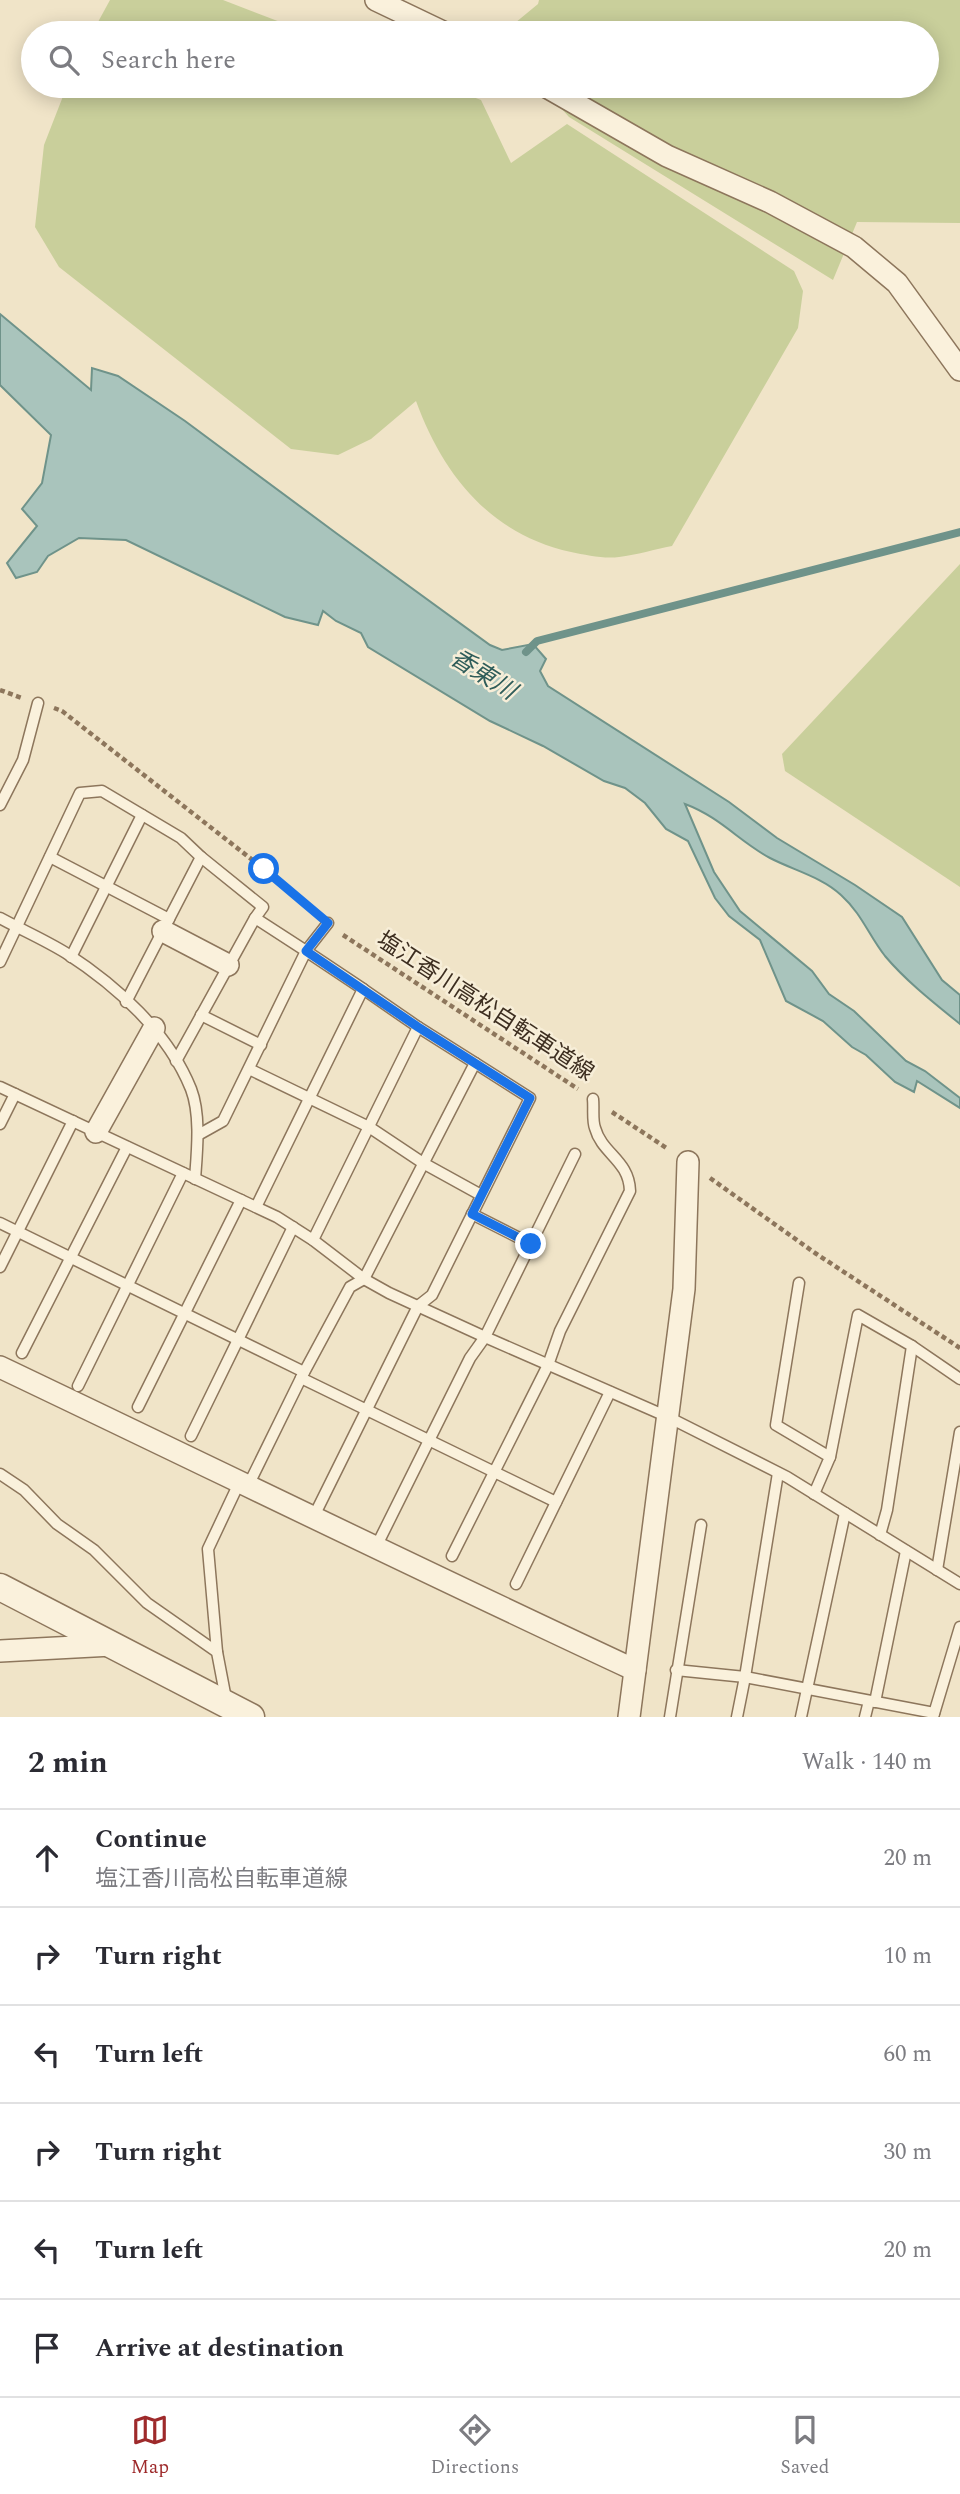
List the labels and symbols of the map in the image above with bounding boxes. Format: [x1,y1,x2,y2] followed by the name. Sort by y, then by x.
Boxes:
[443,641,526,711] water label: 香東川
[248,853,279,884] route start
[369,923,601,1091] street label: 塩江香川高松自転車道線
[515,1228,546,1259] route end

